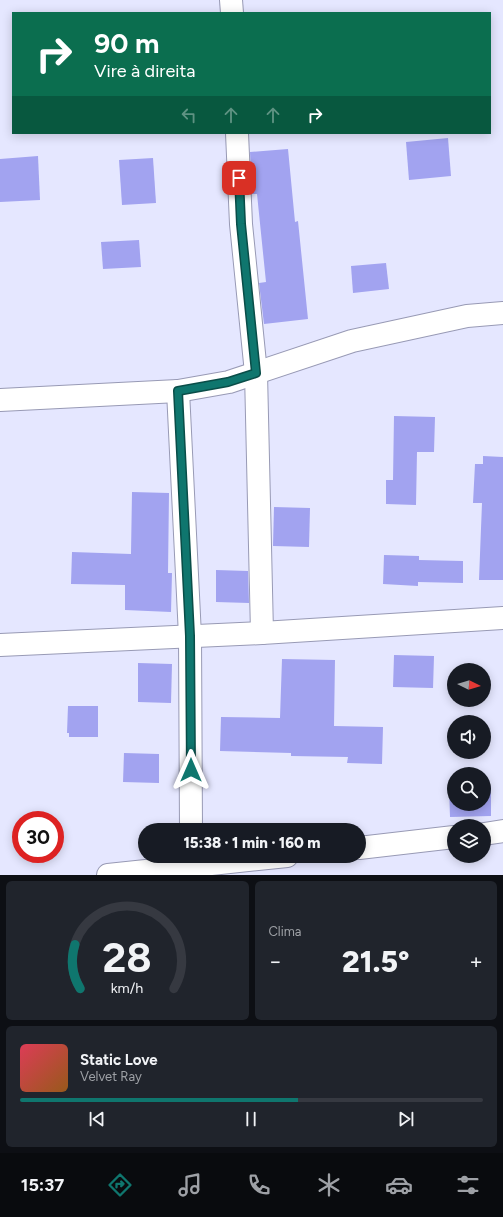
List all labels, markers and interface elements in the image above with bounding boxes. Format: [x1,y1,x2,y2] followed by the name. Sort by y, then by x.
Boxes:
[94,26,159,60] text: 90 m
[28,28,80,80] icon: right
[94,60,195,82] text: Vire à direita
[178,104,200,126] icon: left
[220,104,242,126] icon: ahead
[262,104,284,126] icon: ahead
[304,104,326,126] icon: right
[222,161,256,195] pin
[228,167,250,189] icon: arrive
[447,663,491,707] north arrow
[447,663,491,863] map controls
[447,715,491,759] button: sound
[170,749,212,791] position arrow
[447,767,491,811] button: search
[12,811,64,863] speed limit sign: 30
[447,819,491,863] button: layers
[183,834,321,852] text: 15:38 · 1 min · 160 m
[269,924,301,939] text: Clima
[102,931,152,981] text: 28
[342,943,409,980] text: 21.5°
[269,948,282,975] text: −
[469,948,483,975] text: +
[111,978,144,996] text: km/h
[80,1051,158,1069] text: Static Love
[80,1069,142,1084] text: Velvet Ray
[86,1108,108,1130] icon: previous
[240,1108,262,1130] icon: pause
[395,1108,417,1130] icon: next
[106,1171,134,1199] icon: directions
[176,1171,204,1199] icon: music
[245,1171,273,1199] icon: phone
[315,1171,343,1199] icon: climate
[385,1171,413,1199] icon: car
[454,1171,482,1199] icon: filters
[21,1174,64,1196] text: 15:37

